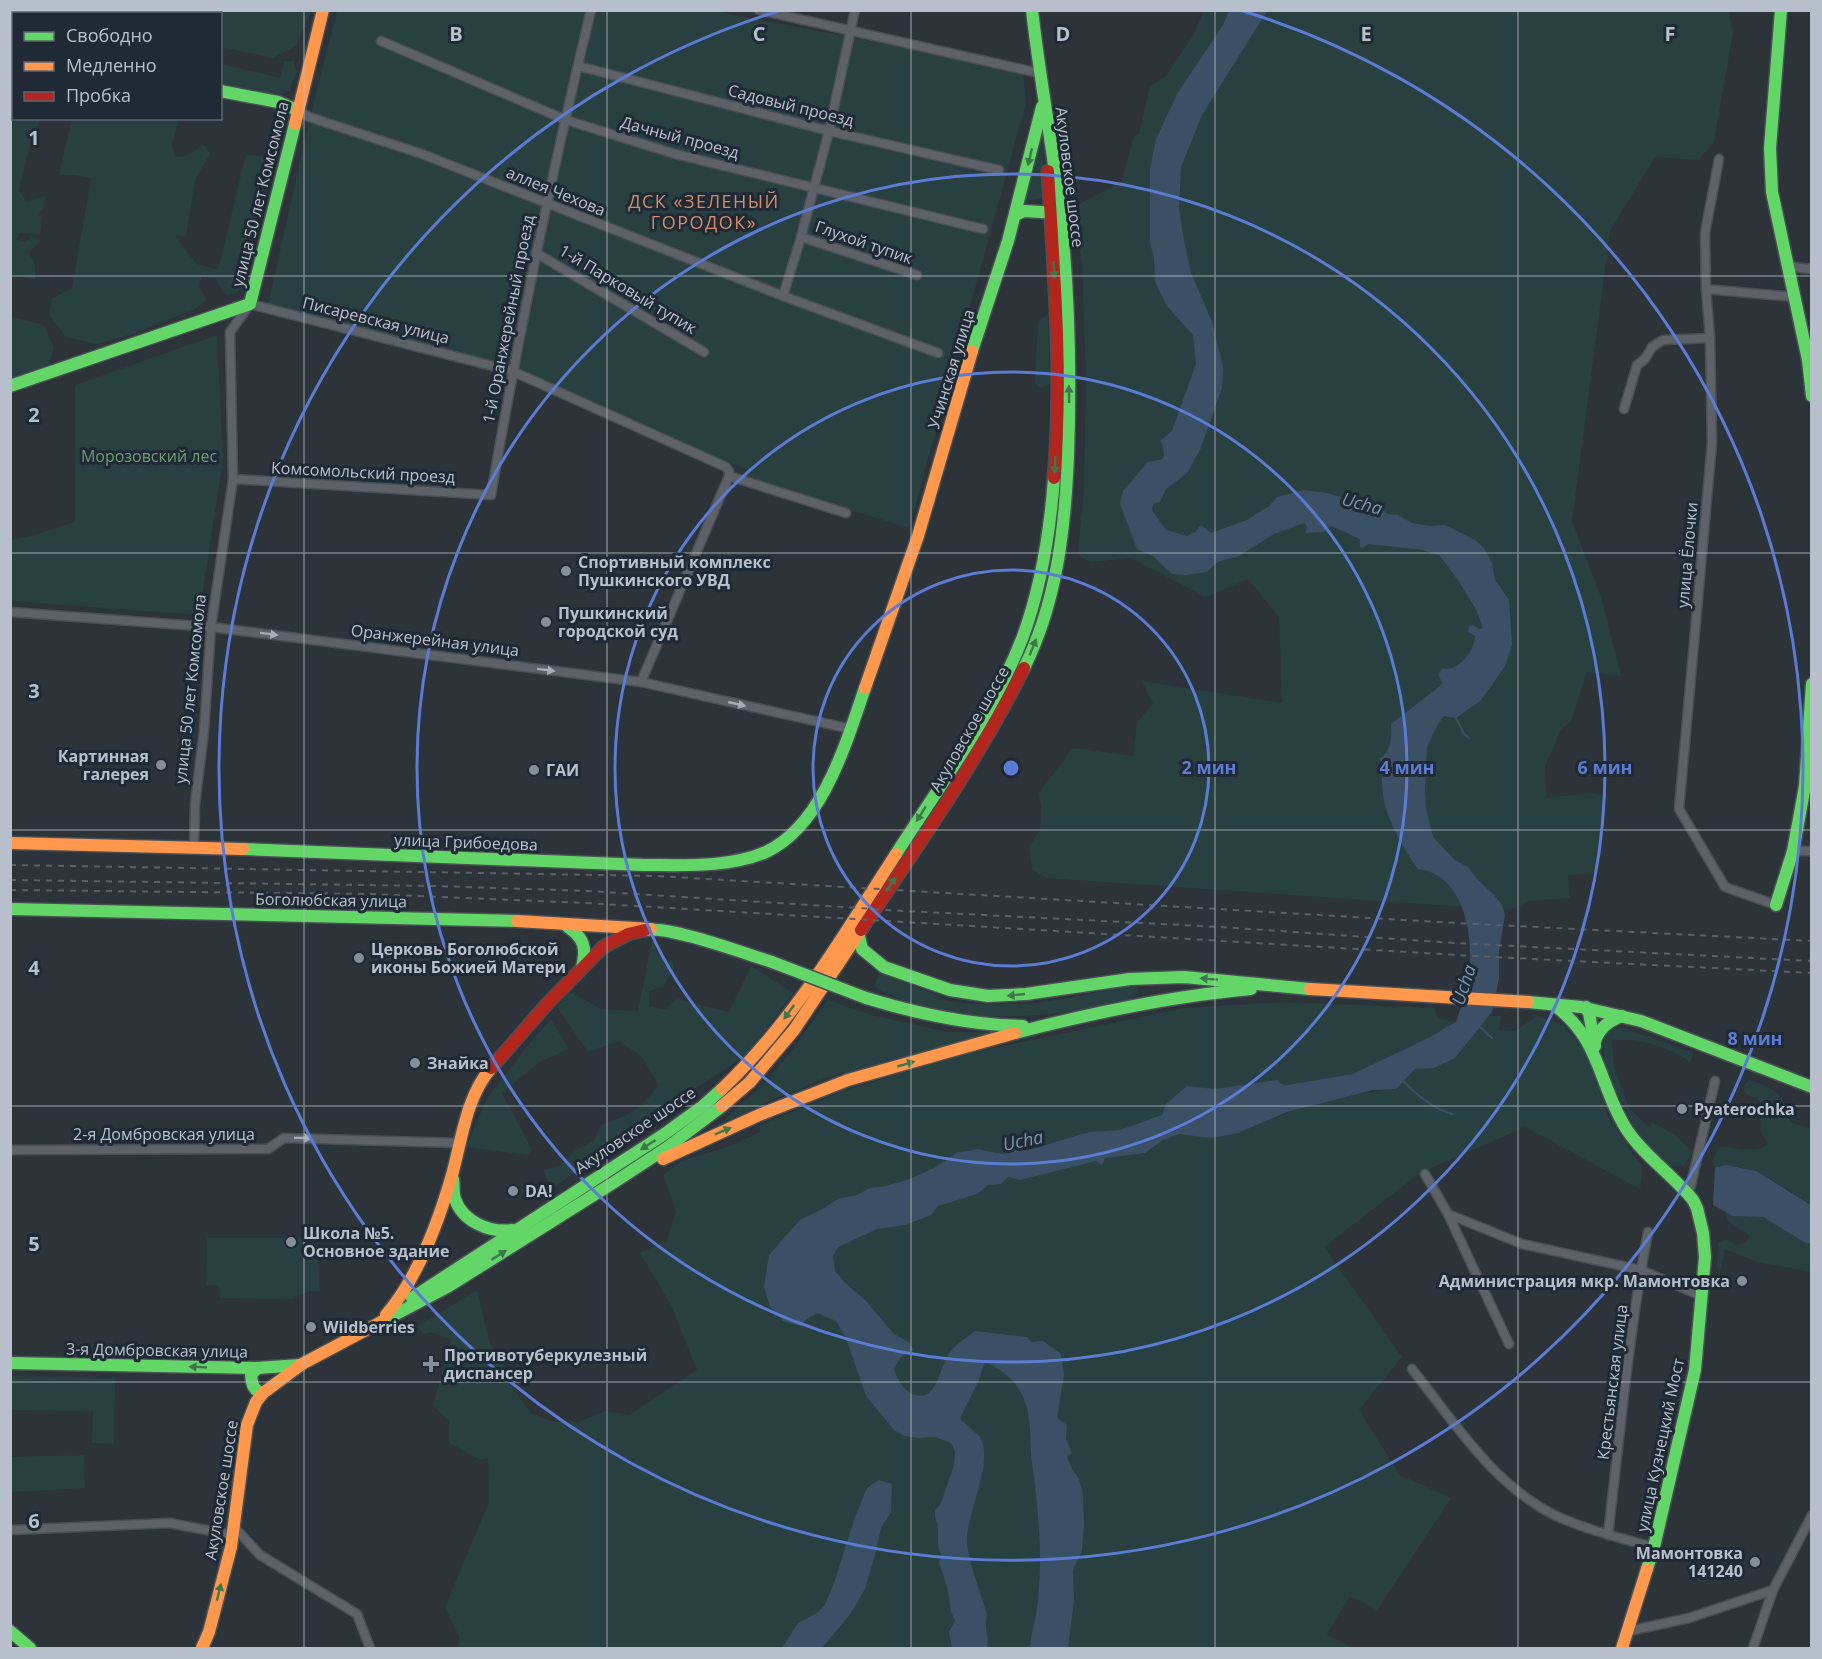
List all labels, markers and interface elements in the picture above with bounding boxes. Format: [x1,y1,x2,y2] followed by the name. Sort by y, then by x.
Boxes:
[12,12,222,120] legend
[449,20,463,47] text: B
[753,20,766,47] text: C
[1056,20,1070,47] text: D
[1360,20,1372,47] text: E
[1665,20,1675,47] text: F
[66,23,153,47] text: Свободно
[66,53,157,77] text: Медленно
[726,79,856,131] street label: Садовый проезд
[66,83,131,107] text: Пробка
[226,99,294,289] street label: улица 50 лет Комсомола
[1050,106,1090,248] street label: Акуловское шоссе
[618,111,742,163] street label: Дачный проезд
[28,124,40,151] text: 1
[1025,148,1035,167] one-way arrow
[503,161,609,221] street label: аллея Чехова
[628,189,780,234] district label: ДСК «ЗЕЛЕНЫЙ ГОРОДОК»
[477,213,539,425] street label: 1-й Оранжерейный проезд
[812,215,916,269] street label: Глухой тупик
[555,239,701,339] street label: 1-й Парковый тупик
[1049,261,1058,280] one-way arrow
[300,291,452,349] street label: Писаревская улица
[922,307,980,431] street label: Учинская улица
[1065,384,1074,403] one-way arrow
[28,401,40,428] text: 2
[81,445,217,467] park label: Морозовский лес
[271,456,455,488] street label: Комсомольский проезд
[1050,456,1059,475] one-way arrow
[1339,486,1385,520] water label: Ucha
[1671,501,1703,609] street label: улица Ёлочки
[578,551,771,591] place label: Спортивный комплекс Пушкинского УВД
[559,564,573,578] marker: Спортивный комплекс Пушкинского УВД
[169,593,211,785] street label: улица 50 лет Комсомола
[558,602,678,642] place label: Пушкинский городской суд
[539,615,553,629] marker: Пушкинский городской суд
[350,619,520,661] street label: Оранжерейная улица
[259,629,278,639] one-way arrow
[1028,638,1038,656] one-way arrow
[924,662,1014,796] street label: Акуловское шоссе
[536,665,555,674] one-way arrow
[28,677,40,704] text: 3
[728,700,747,709] one-way arrow
[58,745,149,785] place label: Картинная галерея
[1181,755,1237,779] text: 2 мин
[1379,755,1435,779] text: 4 мин
[1577,755,1633,779] text: 6 мин
[154,758,168,772] marker: Картинная галерея
[1001,758,1021,778] centre of rings
[546,759,579,781] place label: ГАИ
[527,763,541,777] marker: ГАИ
[915,806,926,823] one-way arrow
[394,828,538,856] street label: улица Грибоедова
[885,876,896,892] one-way arrow
[255,888,407,912] street label: Боголюбская улица
[371,938,566,978] place label: Церковь Боголюбской иконы Божией Матери
[352,951,366,965] marker: Церковь Боголюбской иконы Божией Матери
[28,954,40,981] text: 4
[1445,962,1481,1008] water label: Ucha
[1200,975,1219,984] one-way arrow
[1006,990,1025,1000] one-way arrow
[783,1003,795,1019] one-way arrow
[1727,1026,1783,1050] text: 8 мин
[427,1052,489,1074] place label: Знайка
[408,1056,422,1070] marker: Знайка
[897,1058,915,1068] one-way arrow
[570,1081,700,1179] street label: Акуловское шоссе
[1694,1098,1795,1120] place label: Pyaterochka
[1675,1102,1689,1116] marker: Pyaterochka
[73,1123,255,1145] street label: 2-я Домбровская улица
[1000,1124,1045,1156] water label: Ucha
[714,1126,731,1135] one-way arrow
[293,1134,312,1143] one-way arrow
[640,1139,656,1150] one-way arrow
[525,1180,552,1202] place label: DA!
[506,1184,520,1198] marker: DA!
[303,1222,449,1262] place label: Школа №5. Основное здание
[28,1230,40,1257] text: 5
[284,1235,298,1249] marker: Школа №5. Основное здание
[491,1249,507,1260] one-way arrow
[1439,1270,1730,1292] place label: Администрация мкр. Мамонтовка
[1735,1274,1749,1288] marker: Администрация мкр. Мамонтовка
[1592,1303,1632,1461] street label: Крестьянская улица
[323,1316,415,1338] place label: Wildberries
[304,1320,318,1334] marker: Wildberries
[66,1337,248,1363] street label: 3-я Домбровская улица
[444,1344,647,1384] place label: Противотуберкулезный диспансер
[422,1355,440,1373] marker: Противотуберкулезный диспансер
[1631,1356,1689,1534] street label: улица Кузнецкий Мост
[189,1362,208,1371] one-way arrow
[199,1419,243,1561] street label: Акуловское шоссе
[28,1507,40,1534] text: 6
[1636,1542,1743,1582] place label: Мамонтовка 141240
[1748,1555,1762,1569] marker: Мамонтовка 141240
[215,1583,224,1601] one-way arrow

